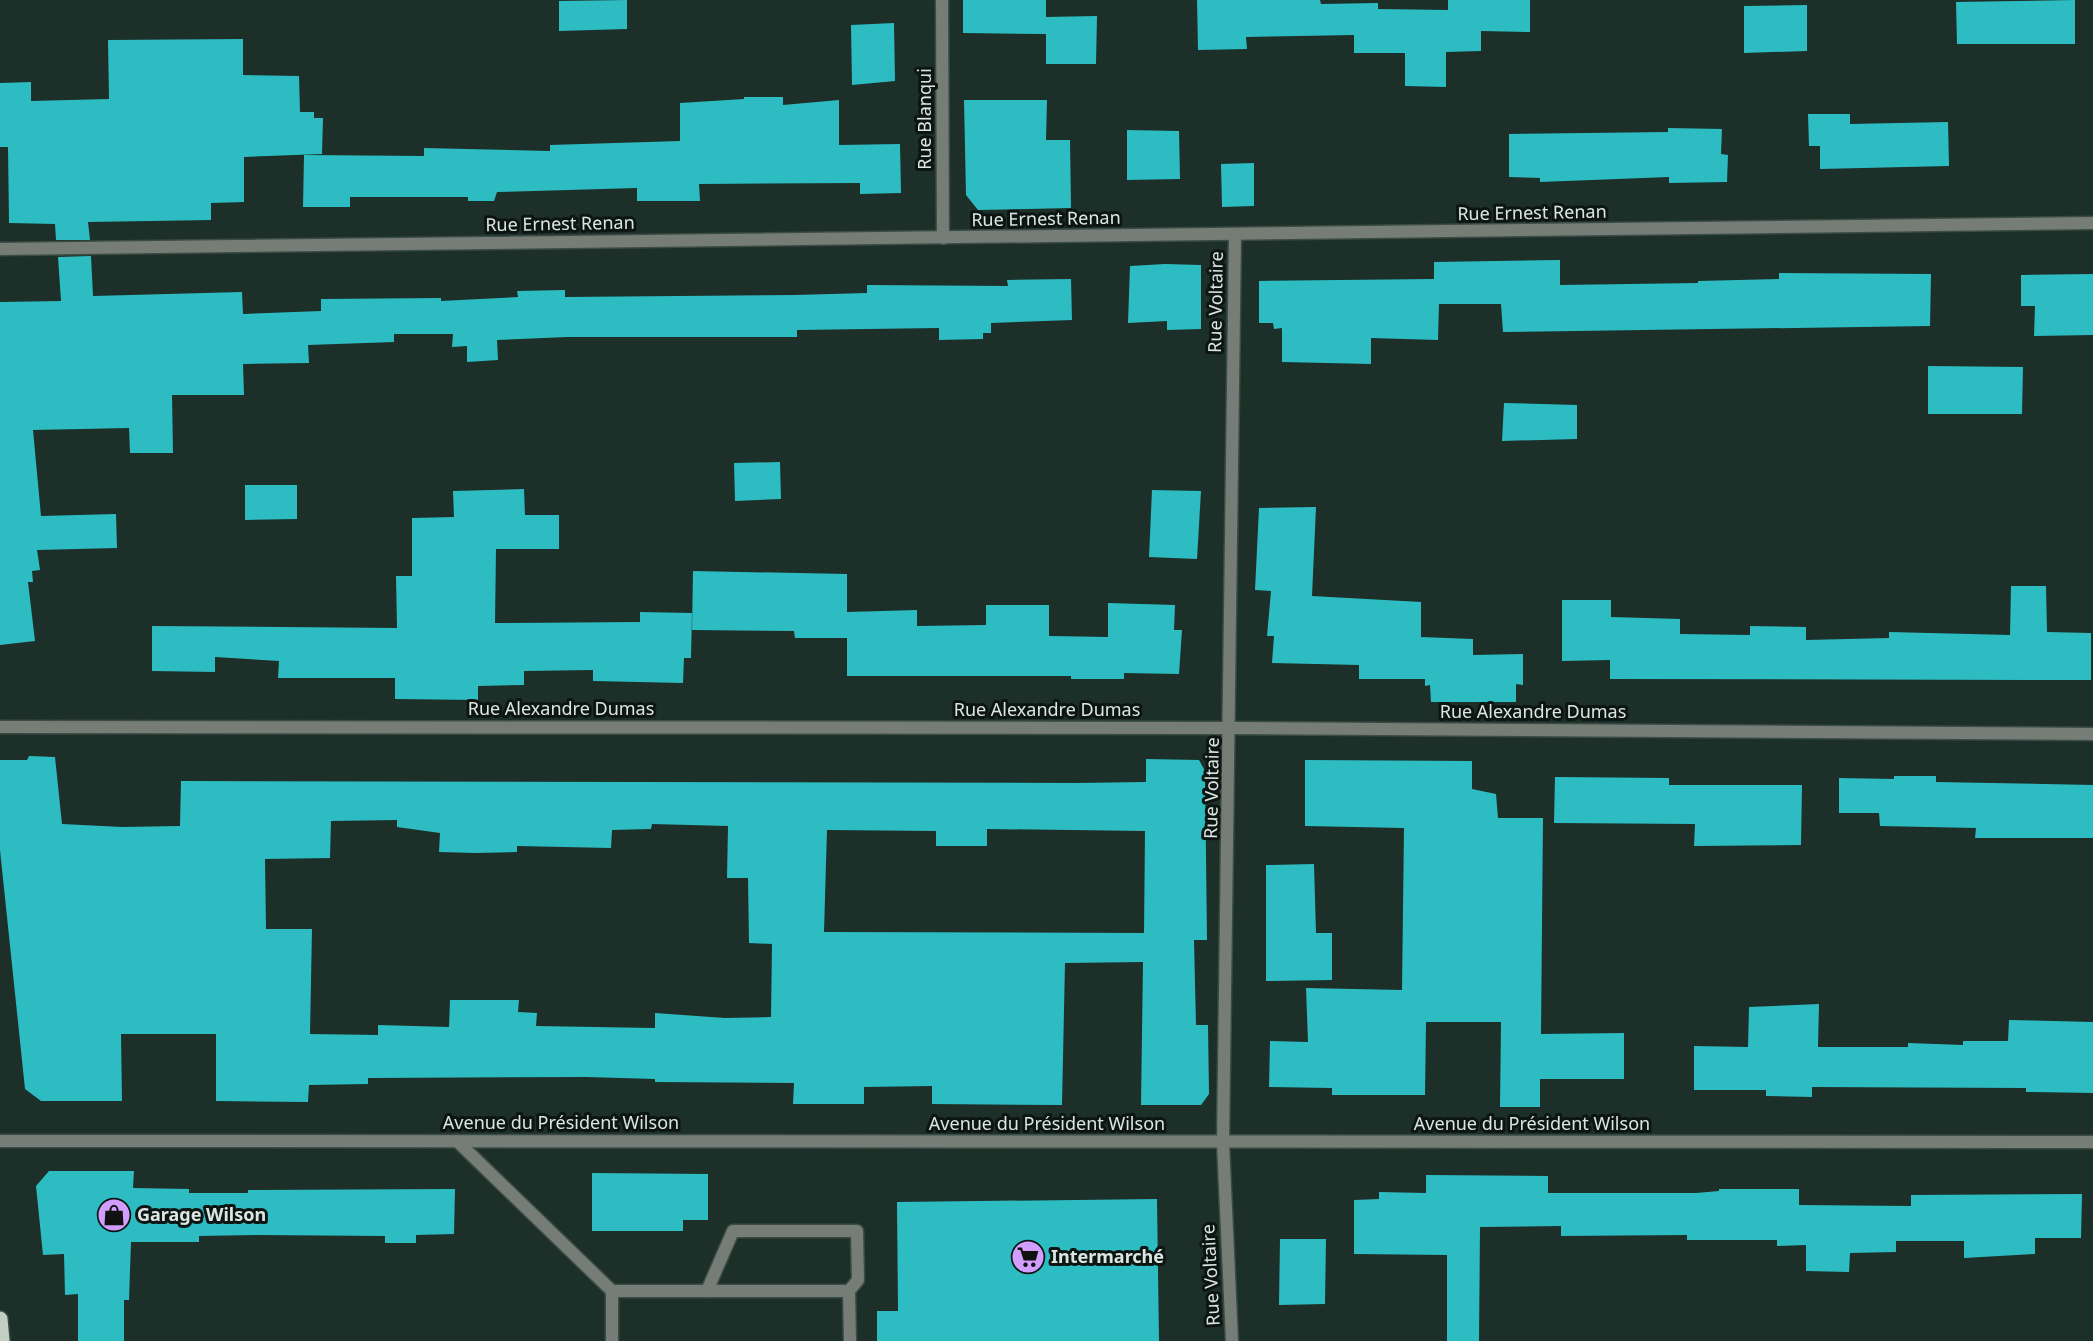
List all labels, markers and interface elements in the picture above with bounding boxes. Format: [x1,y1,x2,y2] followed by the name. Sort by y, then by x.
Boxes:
[912,68,936,170] street label: Rue Blanqui
[1457,199,1607,225] street label: Rue Ernest Renan
[971,205,1121,231] street label: Rue Ernest Renan
[485,210,635,236] street label: Rue Ernest Renan
[1202,251,1228,353] street label: Rue Voltaire
[468,696,654,720] street label: Rue Alexandre Dumas
[954,697,1140,721] street label: Rue Alexandre Dumas
[1440,699,1626,723] street label: Rue Alexandre Dumas
[1198,737,1224,839] street label: Rue Voltaire
[443,1110,679,1134] street label: Avenue du Président Wilson
[929,1111,1165,1135] street label: Avenue du Président Wilson
[1414,1111,1650,1135] street label: Avenue du Président Wilson
[96,1197,132,1233] shop icon: Garage Wilson
[137,1202,266,1226] place label: Garage Wilson
[1195,1224,1225,1326] street label: Rue Voltaire
[1010,1239,1046,1275] supermarket icon: Intermarché
[1051,1244,1164,1268] place label: Intermarché

